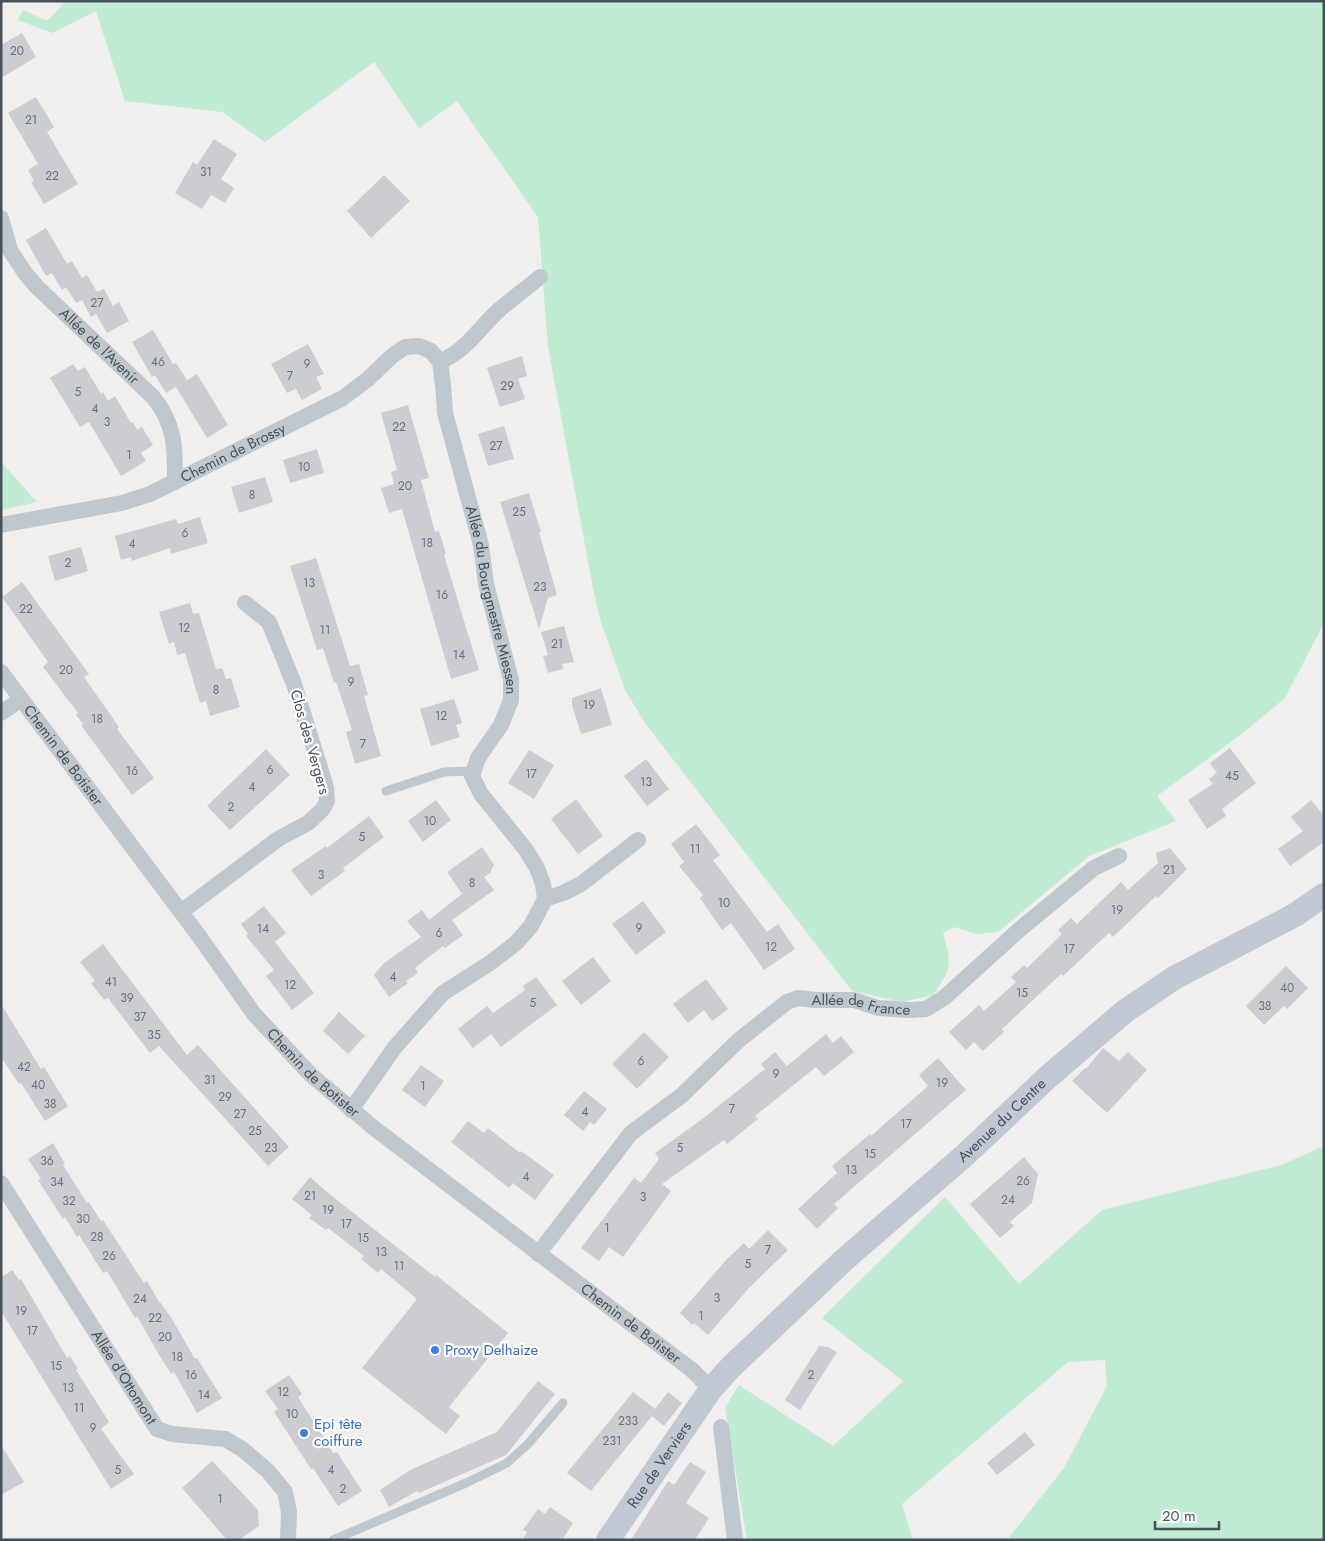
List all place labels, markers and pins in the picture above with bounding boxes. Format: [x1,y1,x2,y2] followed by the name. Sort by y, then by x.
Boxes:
[445,1339,538,1361] place label: Proxy Delhaize
[429,1344,441,1356] marker: Proxy Delhaize
[314,1413,363,1452] place label: Epi tête coiffure
[298,1427,310,1439] marker: Epi tête coiffure

